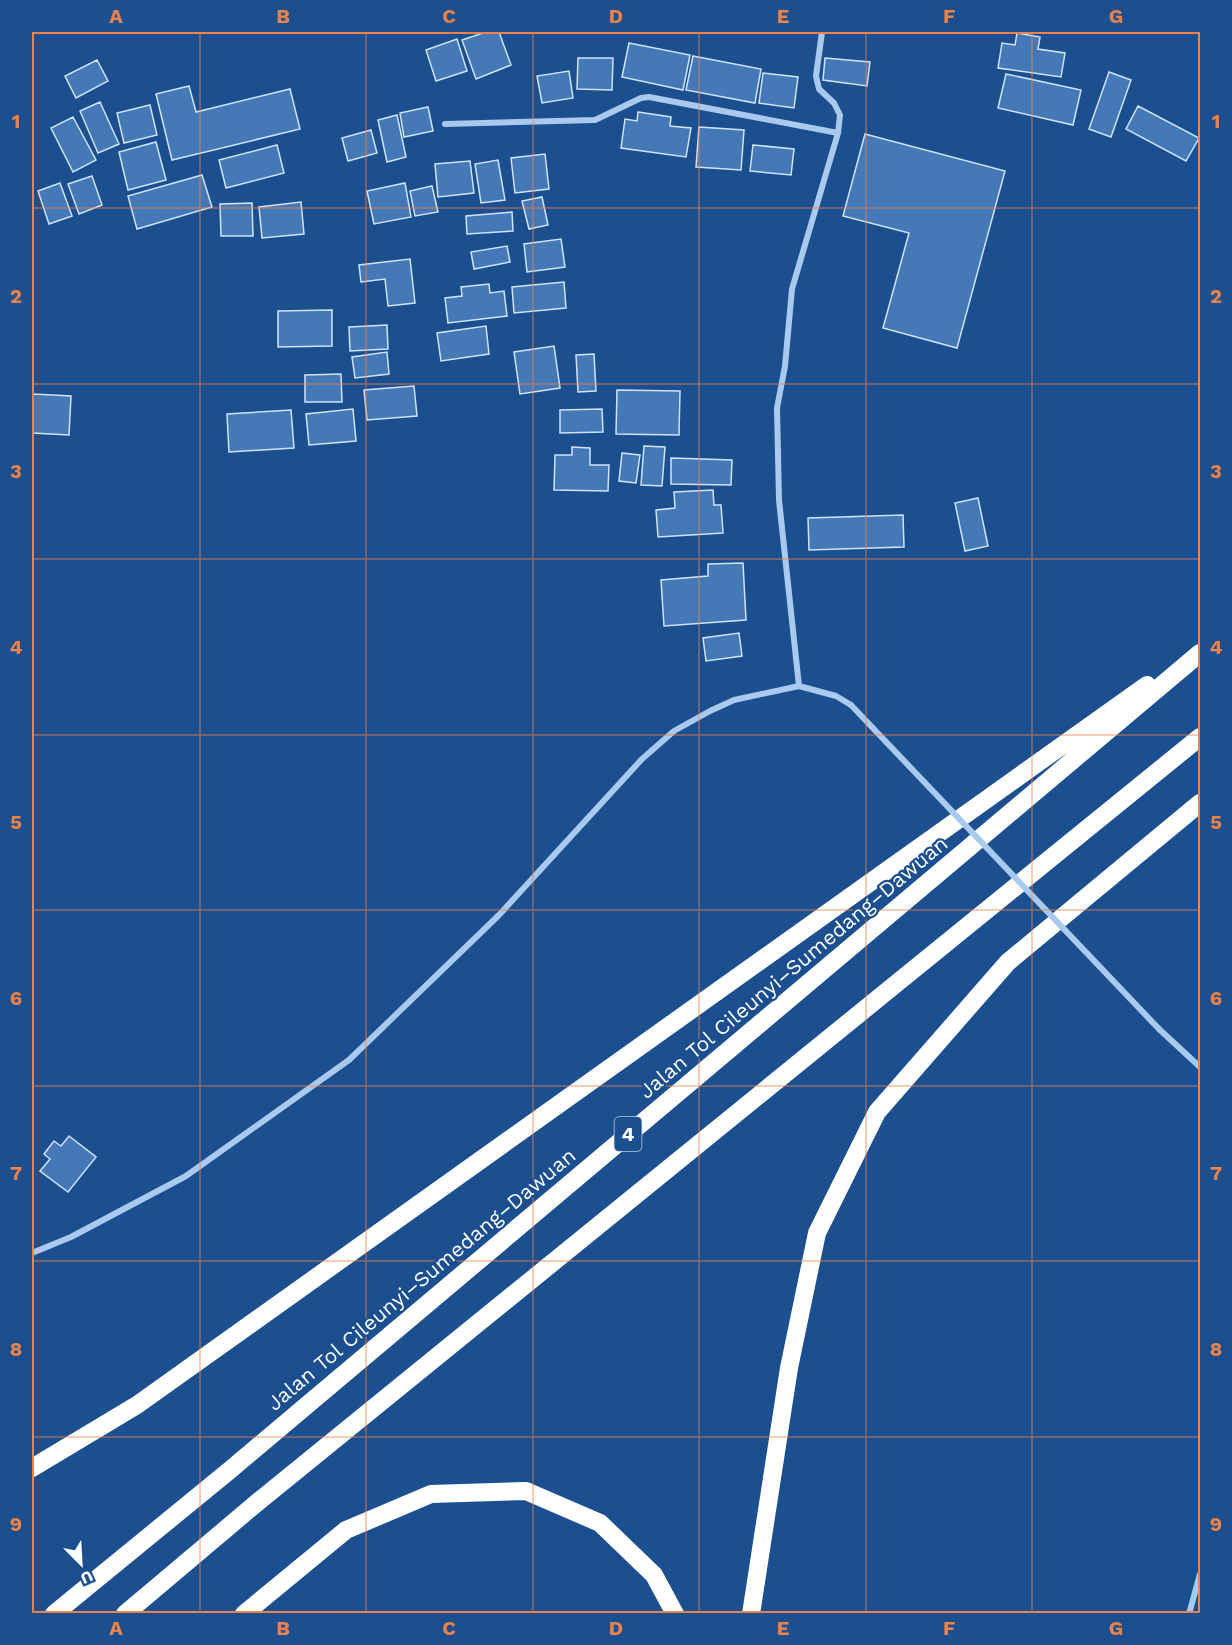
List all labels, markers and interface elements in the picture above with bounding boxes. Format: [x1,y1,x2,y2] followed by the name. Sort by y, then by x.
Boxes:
[109,4,123,28] text: A
[276,4,290,28] text: B
[442,4,456,28] text: C
[609,4,623,28] text: D
[777,4,789,28] text: E
[943,4,955,28] text: F
[1109,4,1123,28] text: G
[12,109,20,133] text: 1
[1212,109,1220,133] text: 1
[10,284,22,308] text: 2
[1210,284,1222,308] text: 2
[10,459,22,483] text: 3
[1210,459,1222,483] text: 3
[10,635,23,659] text: 4
[1210,635,1223,659] text: 4
[10,810,22,834] text: 5
[1210,810,1222,834] text: 5
[634,830,952,1104] street label: Jalan Tol Cileunyi–Sumedang–Dawuan
[10,986,22,1010] text: 6
[1210,986,1222,1010] text: 6
[614,1117,642,1151] road number: 4
[262,1142,580,1416] street label: Jalan Tol Cileunyi–Sumedang–Dawuan
[10,1161,22,1185] text: 7
[1210,1161,1222,1185] text: 7
[10,1337,22,1361] text: 8
[1210,1337,1222,1361] text: 8
[10,1512,22,1536] text: 9
[1210,1512,1222,1536] text: 9
[51,1534,111,1594] north arrow
[78,1566,96,1588] text: U
[109,1616,123,1640] text: A
[276,1616,290,1640] text: B
[442,1616,456,1640] text: C
[609,1616,623,1640] text: D
[777,1616,789,1640] text: E
[943,1616,955,1640] text: F
[1109,1616,1123,1640] text: G

